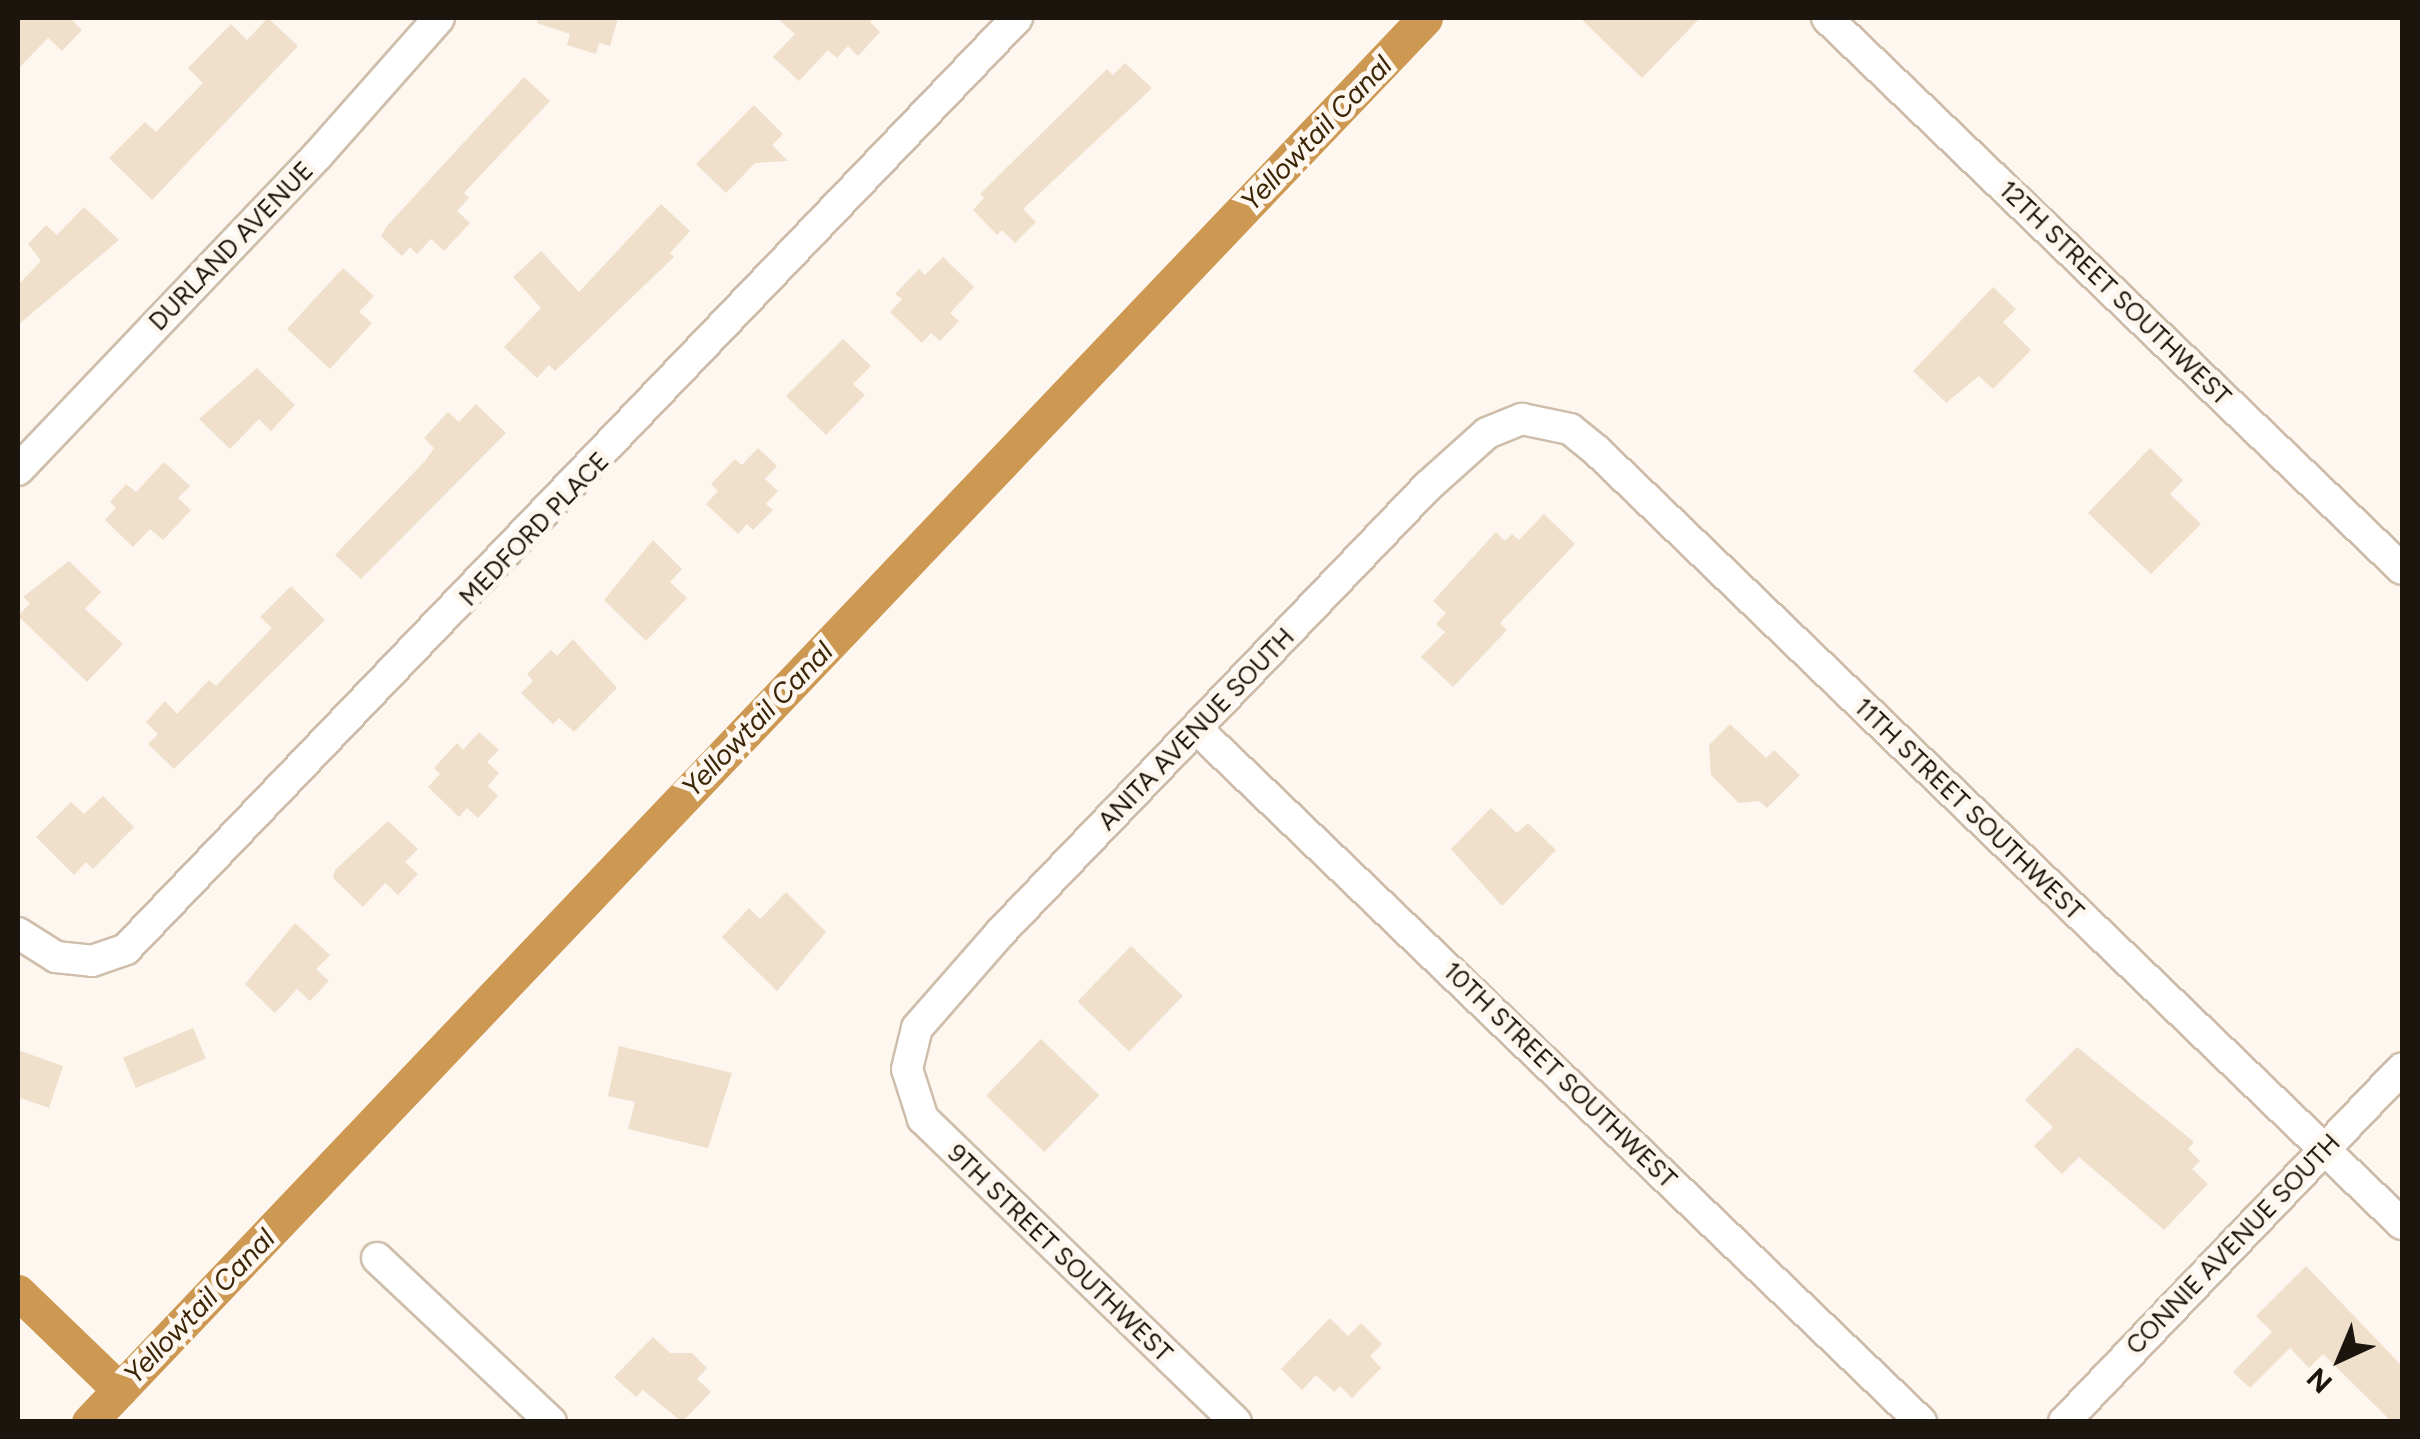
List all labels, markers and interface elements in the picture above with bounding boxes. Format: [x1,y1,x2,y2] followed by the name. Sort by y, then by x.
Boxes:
[1234,48,1398,218] water label: Yellowtail Canal
[143,155,319,337] street label: DURLAND AVENUE
[1993,174,2237,412] street label: 12TH STREET SOUTHWEST
[453,446,615,612] street label: MEDFORD PLACE
[1092,622,1300,836] street label: ANITA AVENUE SOUTH
[675,634,839,804] water label: Yellowtail Canal
[1848,692,2090,926] street label: 11TH STREET SOUTHWEST
[1437,956,1683,1194] street label: 10TH STREET SOUTHWEST
[2120,1128,2346,1360] street label: CONNIE AVENUE SOUTH
[942,1138,1178,1368] street label: 9TH STREET SOUTHWEST
[117,1221,281,1391] water label: Yellowtail Canal
[2290,1309,2390,1409] north arrow
[2300,1361,2339,1400] text: N

